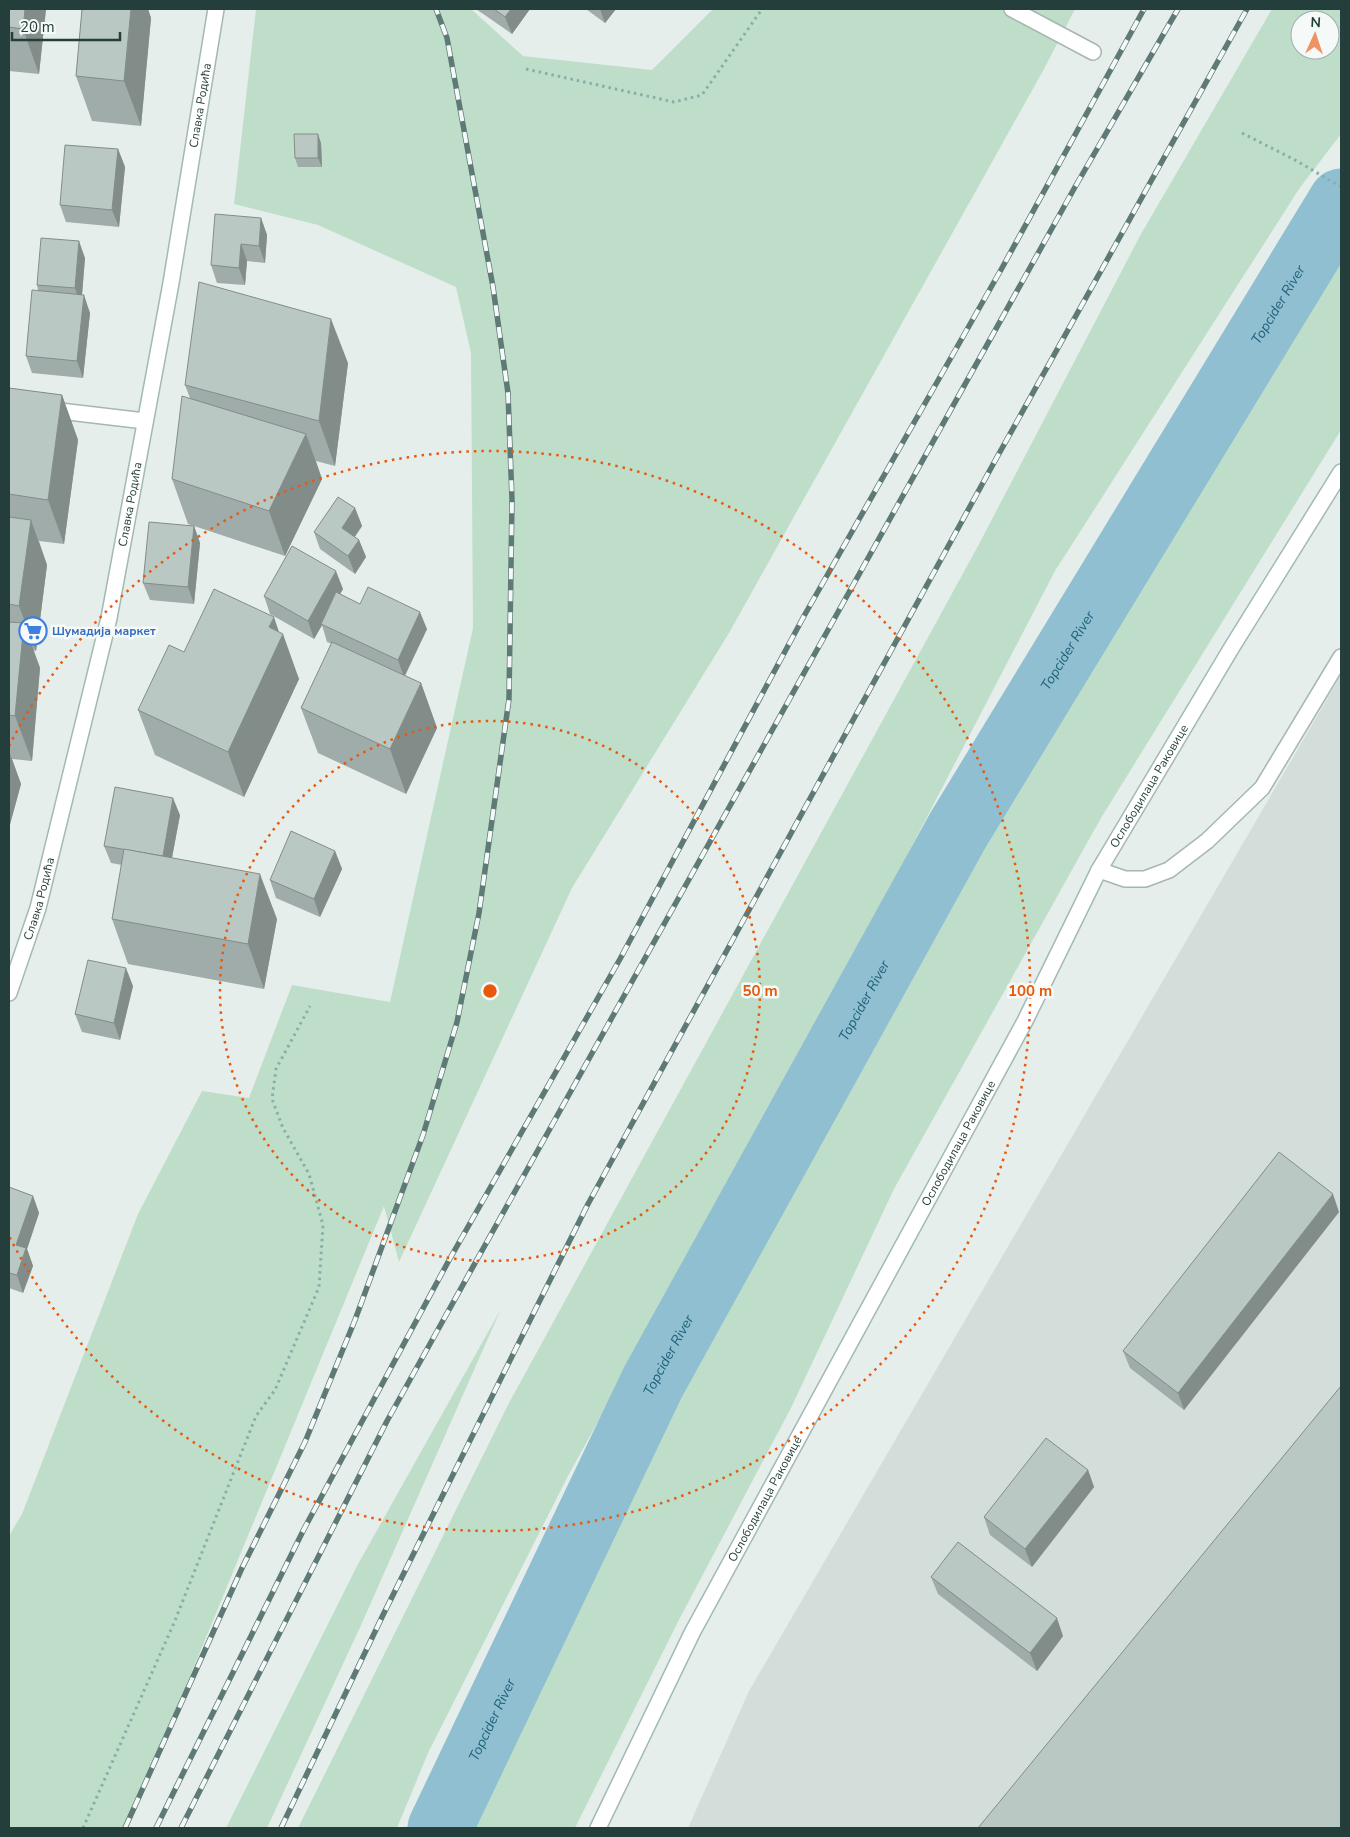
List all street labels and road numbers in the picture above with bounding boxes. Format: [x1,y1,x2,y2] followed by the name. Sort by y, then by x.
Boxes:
[185,62,215,149] street label: Славка Родића
[114,461,146,548] street label: Славка Родића
[1106,722,1192,851] street label: Ослободилаца Раковице
[20,856,58,942] street label: Славка Родића
[918,1078,999,1209] street label: Ослободилаца Раковице
[724,1433,806,1565] street label: Ослободилаца Раковице

